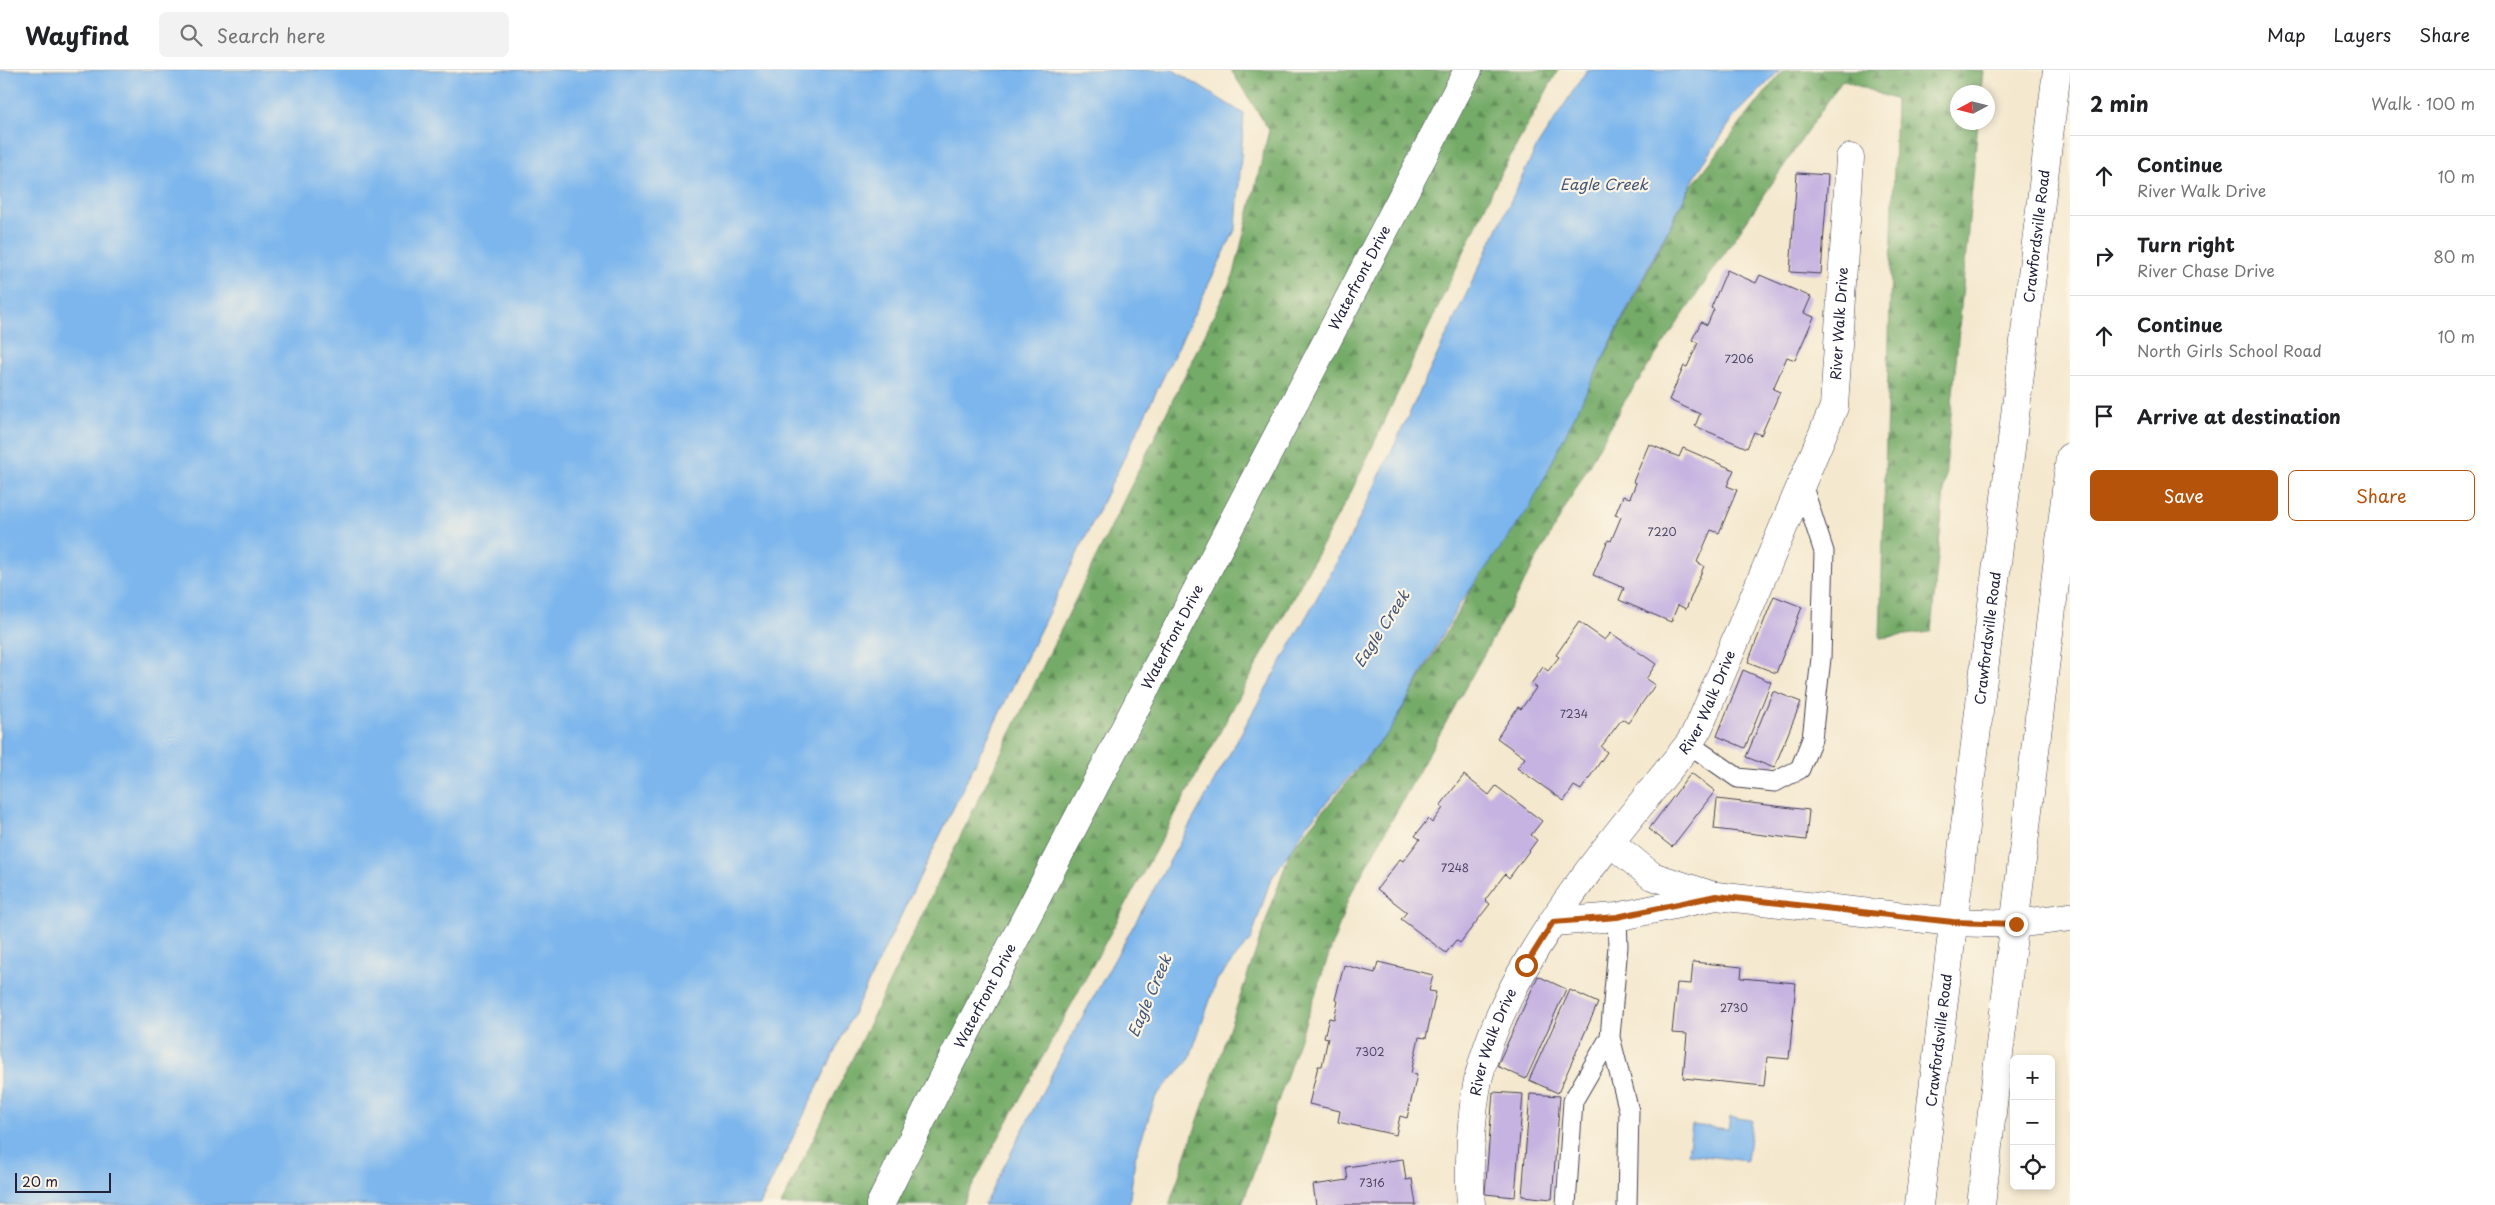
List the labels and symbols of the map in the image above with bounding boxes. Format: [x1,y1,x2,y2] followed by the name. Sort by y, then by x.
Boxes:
[1950,85,1995,130] north arrow
[2018,168,2055,304] street label: Crawfordsville Road
[1560,172,1649,195] water label: Eagle Creek
[1323,221,1395,334] street label: Waterfront Drive
[1825,266,1853,381] street label: River Walk Drive
[1724,350,1754,367] house number: 7206
[1648,523,1676,540] house number: 7220
[1969,570,2006,706] street label: Crawfordsville Road
[1136,580,1208,693] street label: Waterfront Drive
[1347,584,1415,671] water label: Eagle Creek
[1674,647,1740,759] street label: River Walk Drive
[1560,705,1588,722] house number: 7234
[1441,859,1469,876] house number: 7248
[2005,913,2028,936] route end
[949,940,1021,1052] street label: Waterfront Drive
[1121,950,1177,1040] water label: Eagle Creek
[1515,954,1538,977] route start
[1920,972,1957,1108] street label: Crawfordsville Road
[1464,984,1521,1097] street label: River Walk Drive
[1720,999,1748,1016] house number: 2730
[1356,1043,1385,1060] house number: 7302
[15,1170,111,1193] scale bar
[1359,1174,1385,1191] house number: 7316

